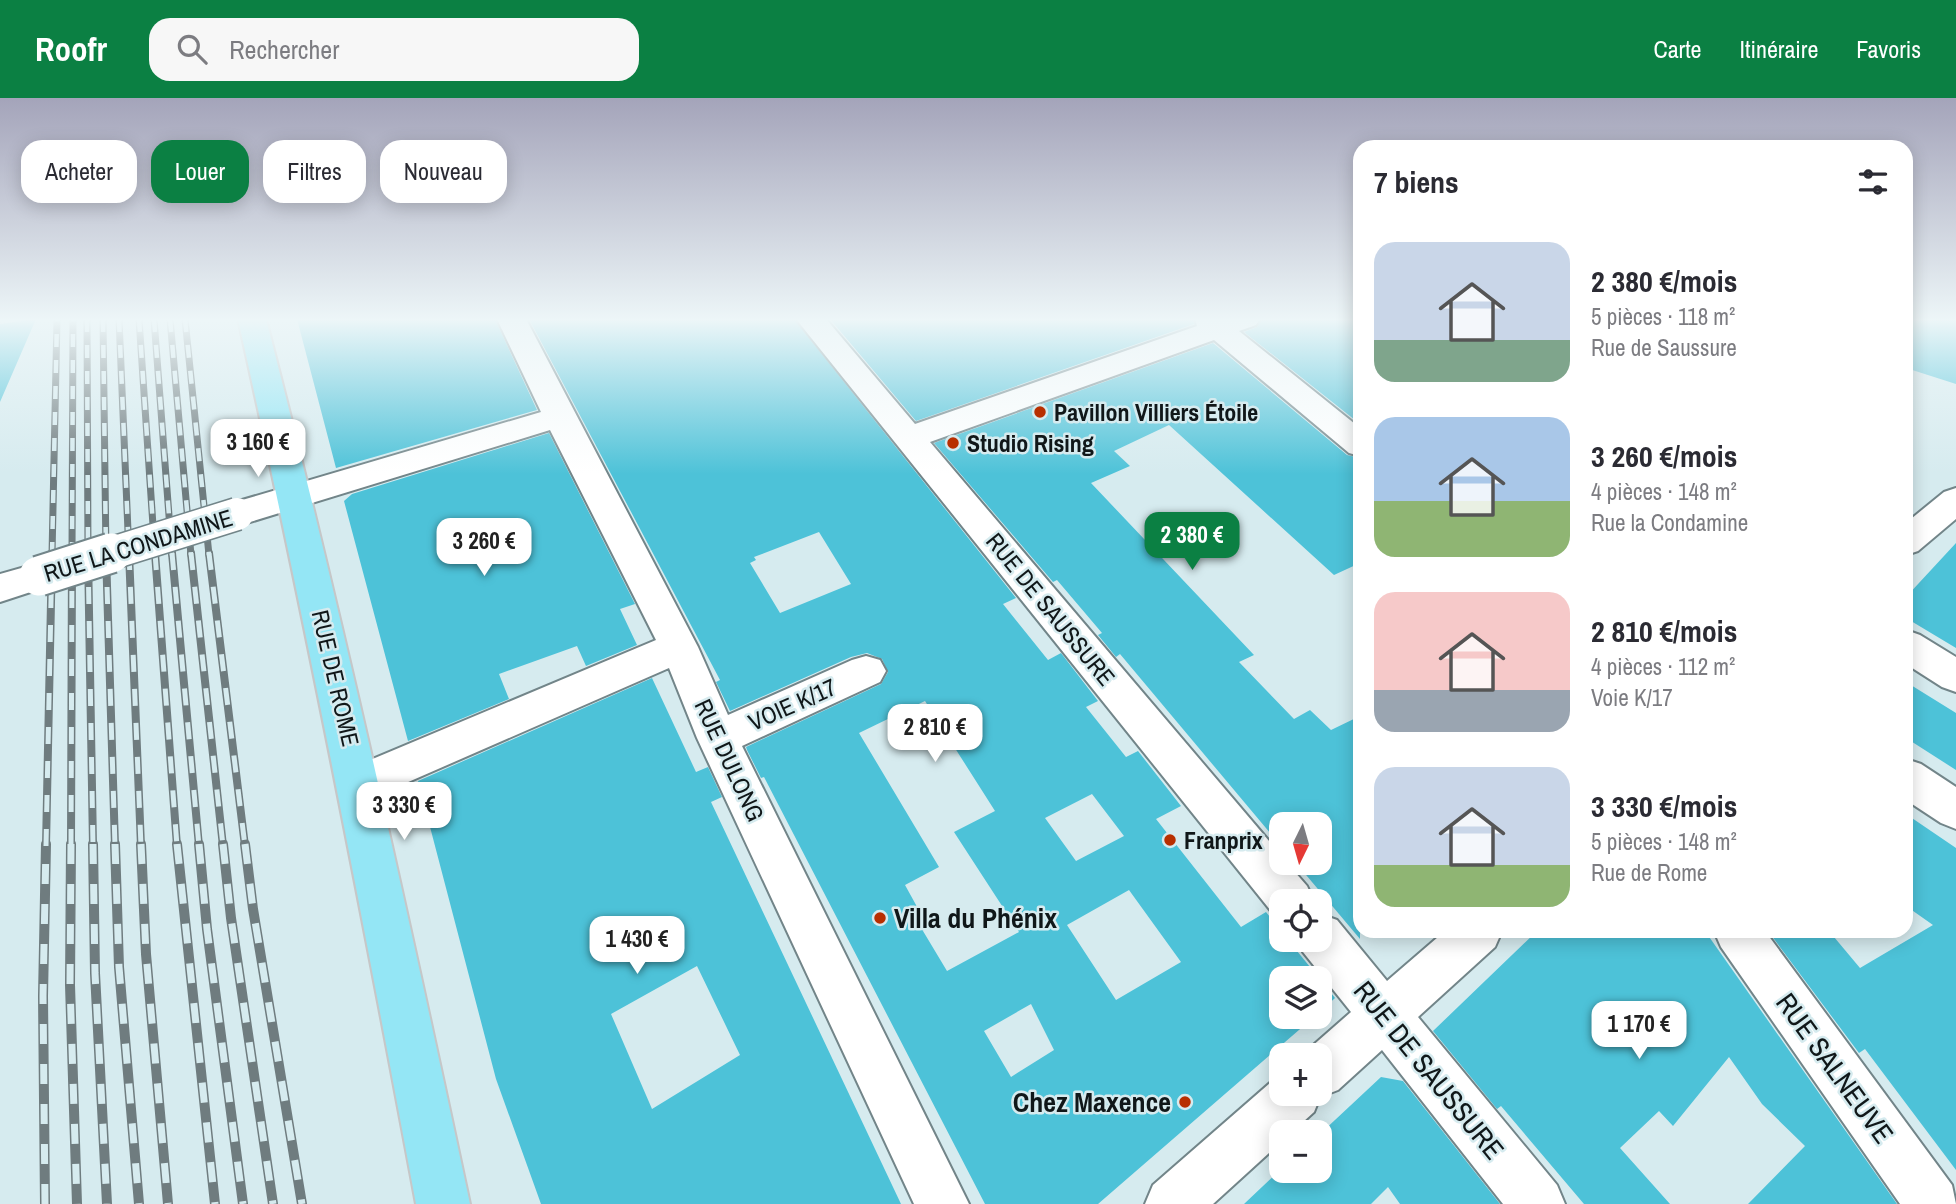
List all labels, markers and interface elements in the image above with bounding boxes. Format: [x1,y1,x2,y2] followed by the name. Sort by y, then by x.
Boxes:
[149,18,639,81] search box
[35,27,107,71] text: Roofr
[173,30,211,68] icon: search
[229,32,339,67] text: Rechercher
[1653,33,1702,65] text: Carte
[1740,33,1818,65] text: Itinéraire
[1856,33,1921,65] text: Favoris
[21,140,137,203] chip: Acheter
[151,140,249,203] chip: Louer
[263,140,366,203] chip: Filtres
[380,140,507,203] chip: Nouveau
[1374,162,1459,202] text: 7 biens
[1854,163,1892,201] icon: filters
[1591,261,1737,301] text: 2 380 €/mois
[1430,270,1514,354] icon: home
[1591,301,1735,332] text: 5 pièces · 118 m²
[1591,332,1737,363] text: Rue de Saussure
[1054,396,1258,428] place label: Pavillon Villiers Étoile
[1032,404,1048,420] marker: Pavillon Villiers Étoile
[193,420,323,479] pin: 3 160 €
[227,426,289,457] text: 3 160 €
[967,427,1094,459] place label: Studio Rising
[945,435,961,451] marker: Studio Rising
[1591,436,1737,476] text: 3 260 €/mois
[1430,445,1514,529] icon: home
[1591,476,1737,507] text: 4 pièces · 148 m²
[40,501,236,589] street label: RUE LA CONDAMINE
[1591,507,1748,538] text: Rue la Condamine
[1127,512,1257,572] pin: 2 380 €
[419,518,549,578] pin: 3 260 €
[1161,519,1223,550] text: 2 380 €
[453,525,515,556] text: 3 260 €
[979,526,1123,692] street label: RUE DE SAUSSURE
[305,607,367,749] street label: RUE DE ROME
[1591,611,1737,651] text: 2 810 €/mois
[1430,620,1514,704] icon: home
[1591,651,1735,682] text: 4 pièces · 112 m²
[743,670,841,738] street label: VOIE K/17
[1591,682,1673,713] text: Voie K/17
[688,694,772,826] street label: RUE DULONG
[870,704,1000,764] pin: 2 810 €
[904,711,966,742] text: 2 810 €
[339,782,469,842] pin: 3 330 €
[1591,786,1737,826] text: 3 330 €/mois
[373,789,435,820] text: 3 330 €
[1430,795,1514,879] icon: home
[1269,812,1332,875] north arrow
[1269,812,1332,1183] map controls
[1184,824,1263,856] place label: Franprix
[1591,826,1737,857] text: 5 pièces · 148 m²
[1162,832,1178,848] marker: Franprix
[1591,857,1707,888] text: Rue de Rome
[1269,889,1332,952] button: locate
[894,899,1057,937] place label: Villa du Phénix
[872,910,888,926] marker: Villa du Phénix
[572,916,702,976] pin: 1 430 €
[606,923,668,954] text: 1 430 €
[1269,966,1332,1029] button: layers
[1345,973,1513,1167] street label: RUE DE SAUSSURE
[1768,985,1902,1151] street label: RUE SALNEUVE
[1574,1002,1704,1061] pin: 1 170 €
[1608,1008,1670,1039] text: 1 170 €
[1269,1043,1332,1106] button: +
[1013,1083,1171,1121] place label: Chez Maxence
[1177,1094,1193,1110] marker: Chez Maxence
[1269,1120,1332,1183] button: −

